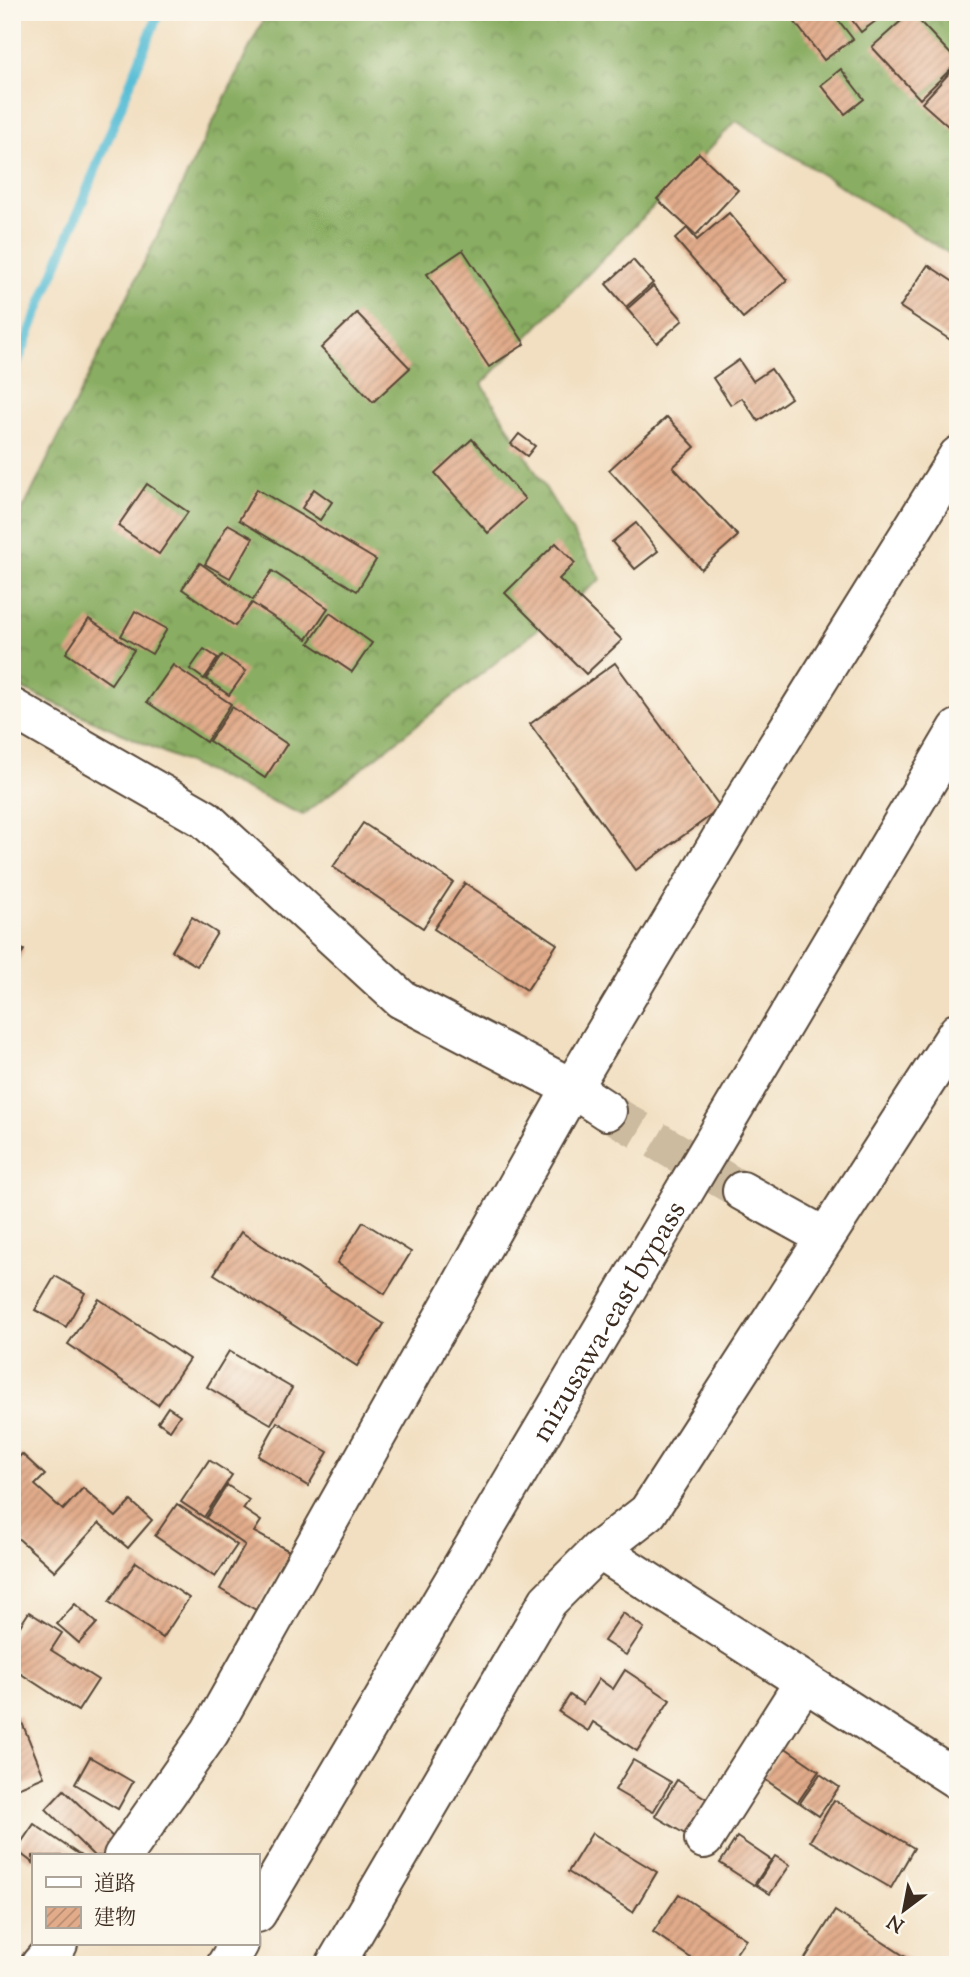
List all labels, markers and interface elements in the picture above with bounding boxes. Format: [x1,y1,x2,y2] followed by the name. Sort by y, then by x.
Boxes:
[521,1193,698,1451] street label: mizusawa-east bypass
[32,1854,259,1946] legend
[94,1870,136,1900] text: 道路
[869,1876,939,1946] north arrow
[94,1904,136,1934] text: 建物
[883,1907,910,1938] text: N

